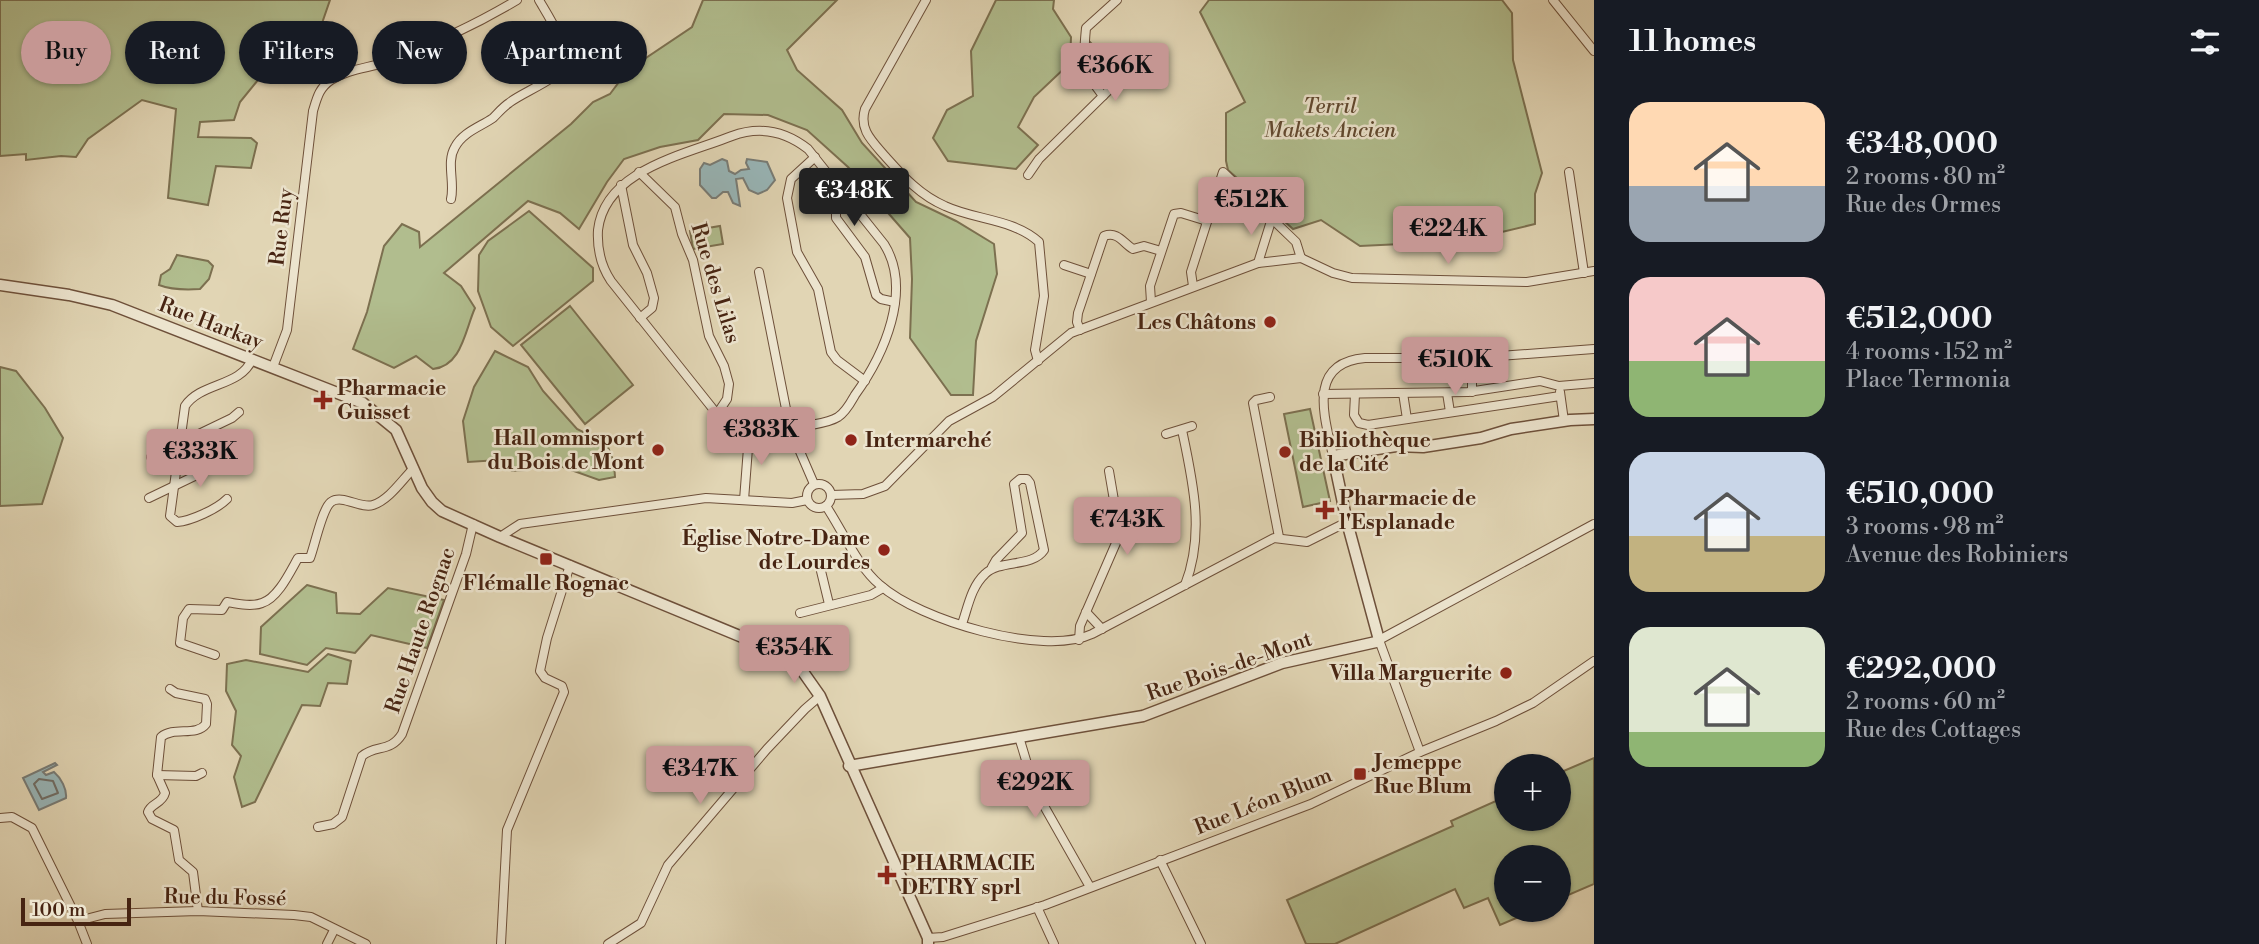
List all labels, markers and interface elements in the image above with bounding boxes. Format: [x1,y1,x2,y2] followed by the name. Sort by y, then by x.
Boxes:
[21,21,111,84] chip: Buy
[125,21,225,84] chip: Rent
[239,21,358,84] chip: Filters
[372,21,467,84] chip: New
[481,21,647,84] chip: Apartment
[1629,23,1756,61] text: 11 homes
[2186,23,2224,61] icon: filters
[1066,43,1164,103] pin: €366K
[1077,52,1153,80] text: €366K
[1264,94,1396,144] park label: Terril Makets Ancien
[1846,125,1998,163] text: €348,000
[1685,130,1769,214] icon: home
[1846,163,2005,191] text: 2 rooms · 80 m²
[805,168,903,228] pin: €348K
[815,177,893,205] text: €348K
[1202,177,1300,237] pin: €512K
[264,186,300,267] street label: Rue Ruy
[1214,186,1288,214] text: €512K
[1846,191,2001,219] text: Rue des Ormes
[1399,206,1497,266] pin: €224K
[1409,215,1487,243] text: €224K
[684,220,746,347] street label: Rue des Lilas
[155,292,267,356] street label: Rue Harkay
[1846,300,1993,338] text: €512,000
[1685,305,1769,389] icon: home
[1137,310,1256,336] place label: Les Châtons
[1262,314,1278,330] marker: Les Châtons
[1406,338,1504,397] pin: €510K
[1846,338,2012,366] text: 4 rooms · 152 m²
[1418,346,1492,374] text: €510K
[1846,366,2010,394] text: Place Termonia
[337,376,446,426] place label: Pharmacie Guisset
[315,392,331,408] marker: Pharmacie Guisset
[712,407,810,467] pin: €383K
[723,416,799,444] text: €383K
[487,426,645,476] place label: Hall omnisport du Bois de Mont
[865,428,992,454] place label: Intermarché
[1299,428,1431,478] place label: Bibliothèque de la Cité
[151,430,249,489] pin: €333K
[843,432,859,448] marker: Intermarché
[162,438,238,466] text: €333K
[650,442,666,458] marker: Hall omnisport du Bois de Mont
[1277,444,1293,460] marker: Bibliothèque de la Cité
[1846,475,1994,513] text: €510,000
[1685,480,1769,564] icon: home
[1339,486,1476,536] place label: Pharmacie de l'Esplanade
[1078,498,1176,557] pin: €743K
[1317,502,1333,518] marker: Pharmacie de l'Esplanade
[1090,506,1164,534] text: €743K
[1846,513,2003,541] text: 3 rooms · 98 m²
[682,524,870,576] place label: Église Notre-Dame de Lourdes
[1846,541,2068,569] text: Avenue des Robiniers
[876,542,892,558] marker: Église Notre-Dame de Lourdes
[380,544,462,717] street label: Rue Haute Rognac
[538,551,554,567] marker: Flémalle Rognac
[463,571,629,597] place label: Flémalle Rognac
[745,626,843,685] pin: €354K
[1143,626,1316,707] street label: Rue Bois-de-Mont
[755,634,833,662] text: €354K
[1846,650,1997,688] text: €292,000
[1685,655,1769,739] icon: home
[1329,661,1492,687] place label: Villa Marguerite
[1498,665,1514,681] marker: Villa Marguerite
[1846,688,2005,716] text: 2 rooms · 60 m²
[1846,716,2021,744] text: Rue des Cottages
[651,746,749,806] pin: €347K
[1371,750,1472,800] place label: Jemeppe Rue Blum
[1494,754,1571,922] map controls
[1494,754,1571,831] button: +
[662,755,738,783] text: €347K
[986,760,1084,820] pin: €292K
[1191,763,1336,841] street label: Rue Léon Blum
[1352,766,1368,782] marker: Jemeppe Rue Blum
[997,769,1073,797] text: €292K
[1494,845,1571,922] button: −
[901,851,1035,901] place label: PHARMACIE DETRY sprl
[879,867,895,883] marker: PHARMACIE DETRY sprl
[163,884,287,912] street label: Rue du Fossé
[21,895,131,927] scale bar
[32,898,85,922] text: 100 m

